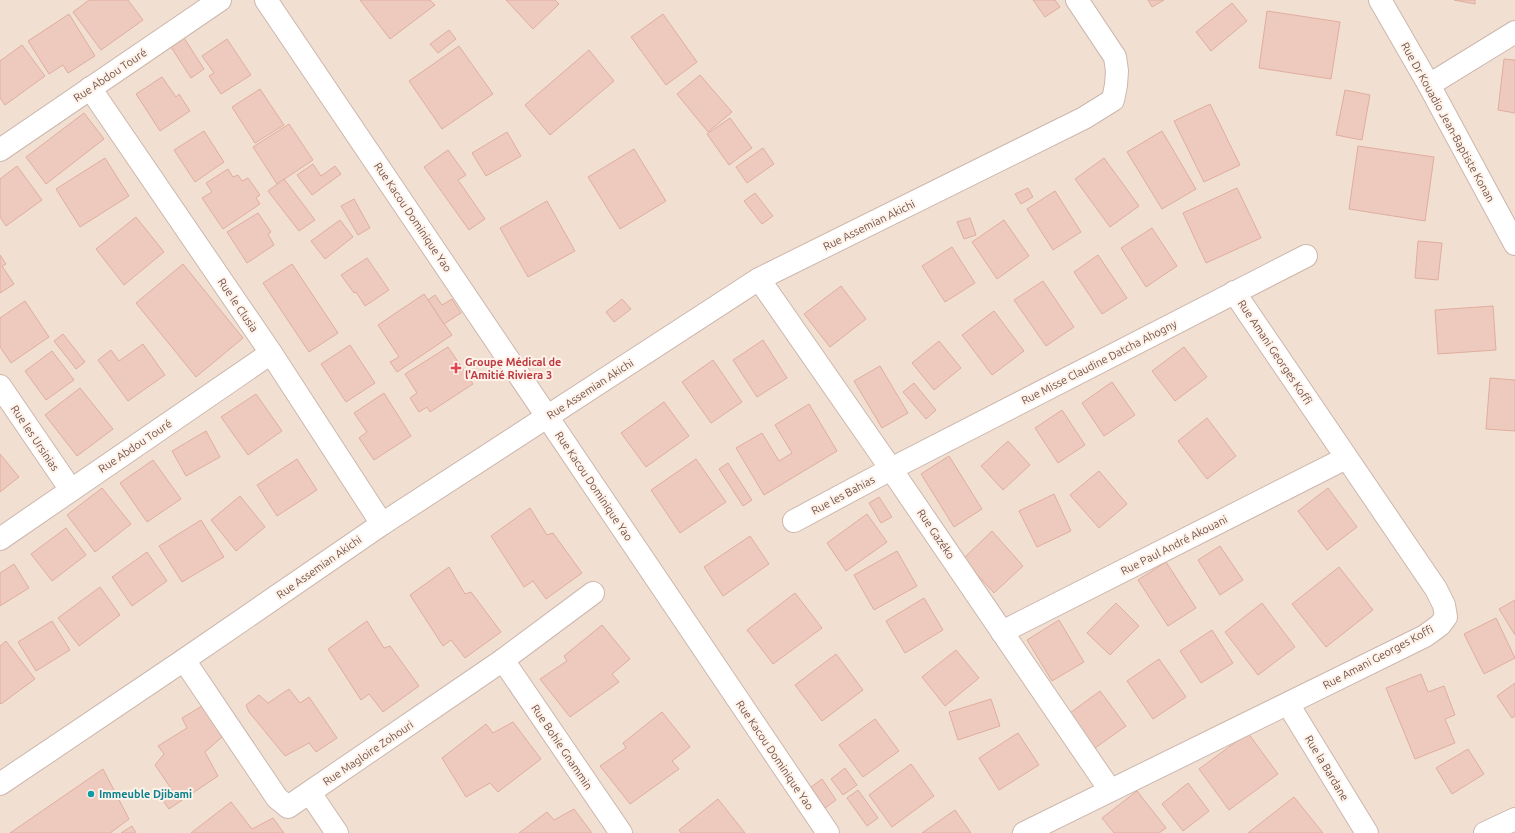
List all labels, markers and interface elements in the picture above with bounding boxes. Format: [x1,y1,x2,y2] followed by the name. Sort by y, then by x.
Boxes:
[1399,40,1497,204] street label: Rue Dr Kouadio Jean-Baptiste Konan
[71,46,149,104] street label: Rue Abdou Touré
[372,160,454,274] street label: Rue Kacou Dominique Yao
[821,198,917,252] street label: Rue Assemian Akichi
[216,276,260,334] street label: Rue le Clusia
[1236,298,1314,406] street label: Rue Amani Georges Koffi
[1019,317,1179,407] street label: Rue Misse Claudine Datcha Ahogny
[465,356,561,381] place label: Groupe Médical de l'Amitié Riviera 3
[544,357,636,421] street label: Rue Assemian Akichi
[450,362,462,374] marker: Groupe Médical de l'Amitié Riviera 3
[9,403,61,473] street label: Rue les Ursinias
[96,417,174,475] street label: Rue Abdou Touré
[553,429,635,543] street label: Rue Kacou Dominique Yao
[809,473,877,517] street label: Rue les Bahias
[915,507,957,561] street label: Rue Gazéko
[1119,513,1229,577] street label: Rue Paul André Akouani
[274,533,364,601] street label: Rue Assemian Akichi
[1321,623,1435,691] street label: Rue Amani Georges Koffi
[734,698,816,812] street label: Rue Kacou Dominique Yao
[529,702,595,792] street label: Rue Bohie Gnammin
[321,718,415,788] street label: Rue Magloire Zohouri
[1303,733,1351,803] street label: Rue la Bardane
[99,788,192,800] place label: Immeuble Djibami
[86,789,96,799] marker: Immeuble Djibami

